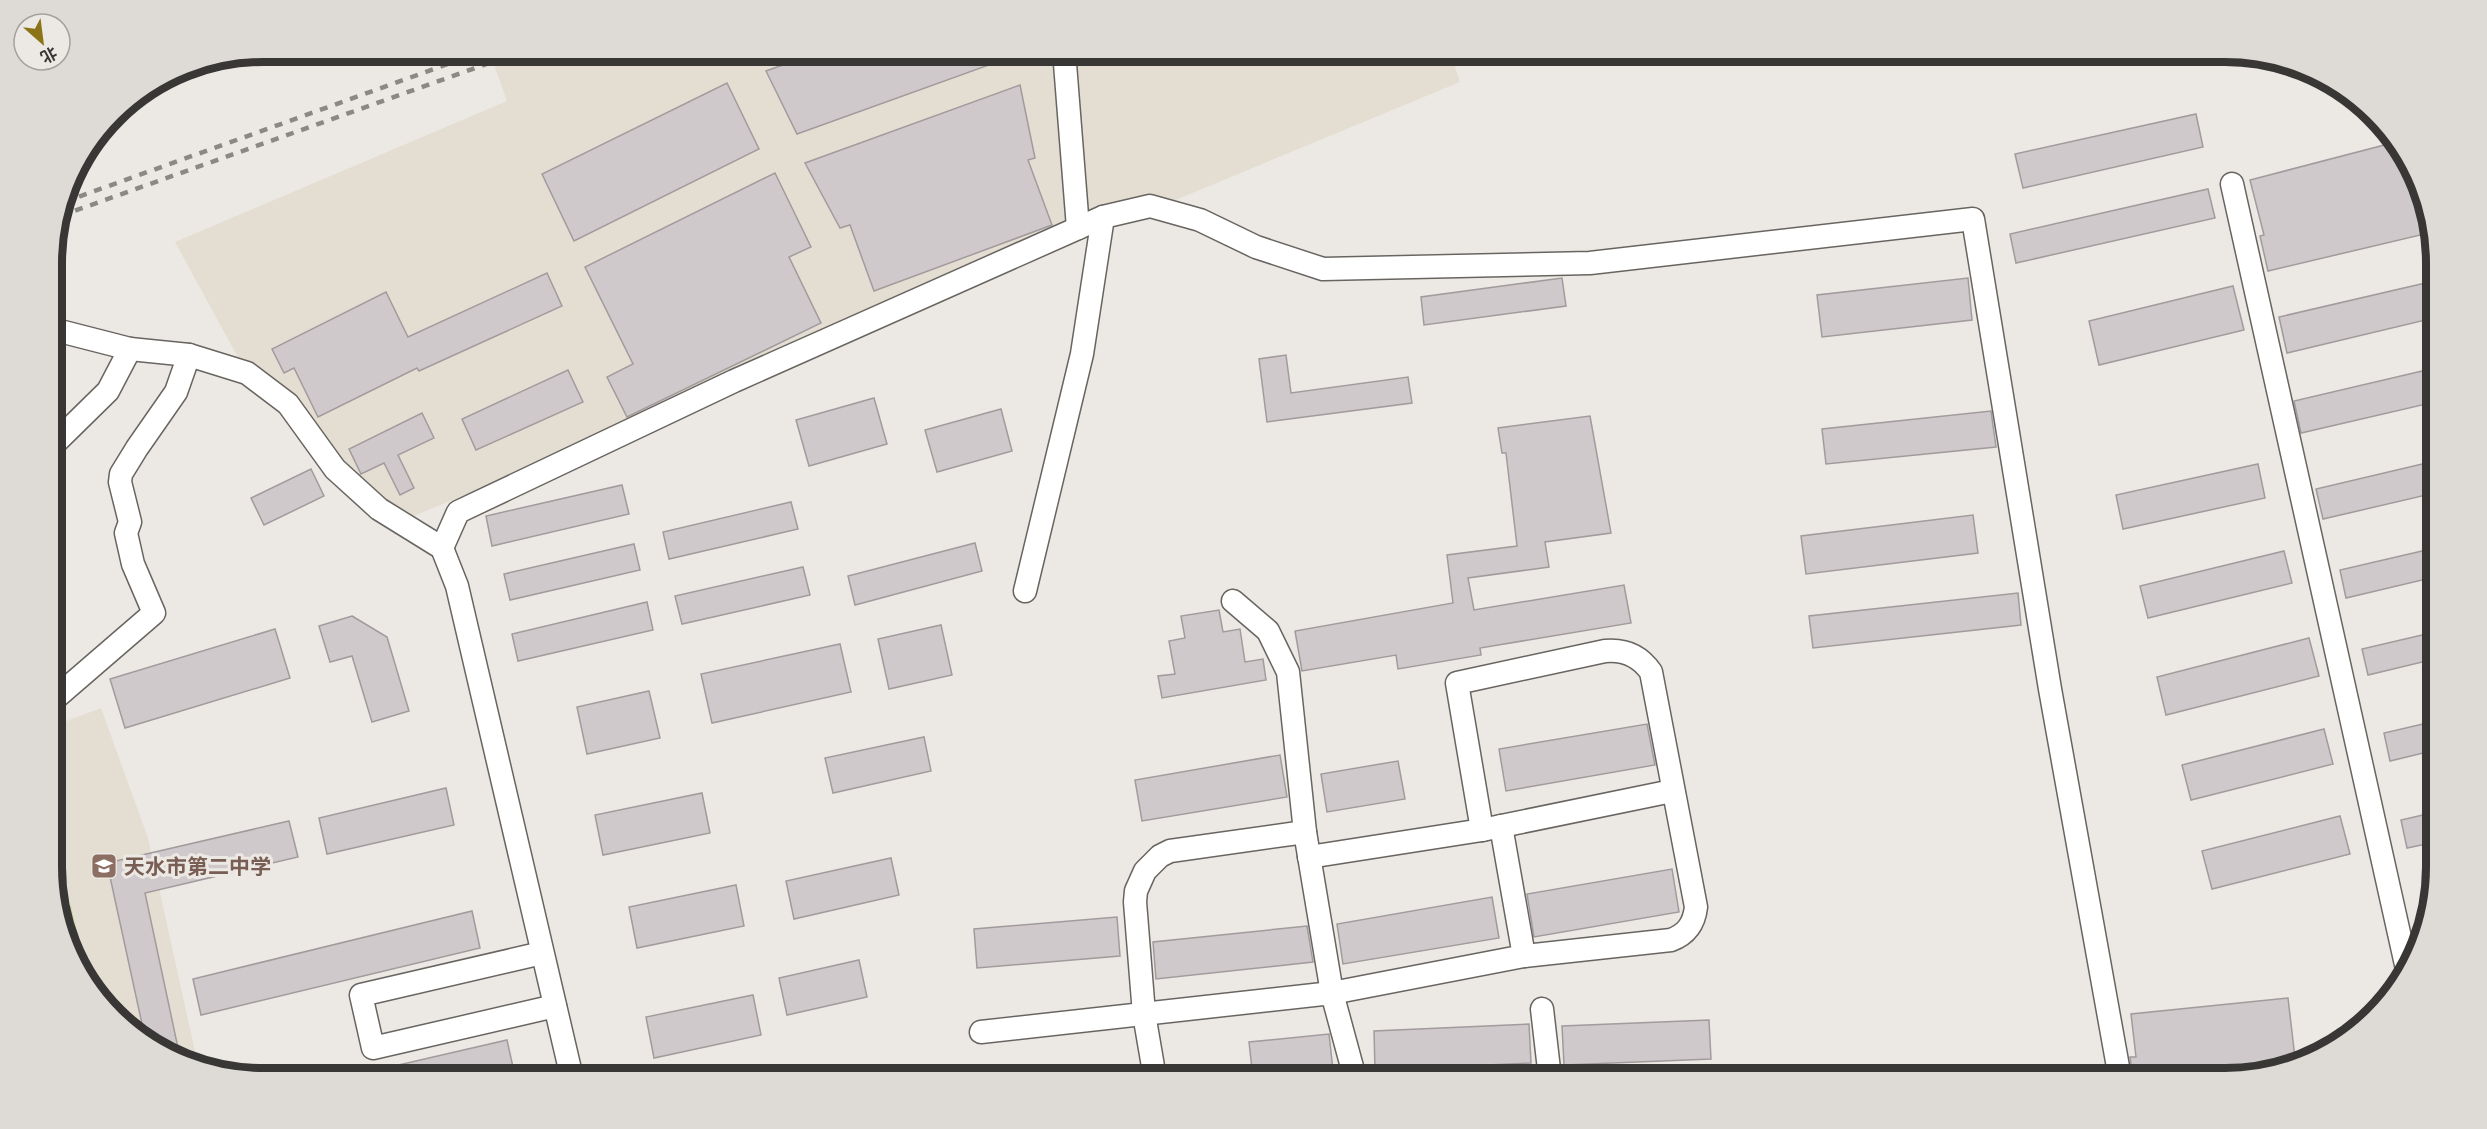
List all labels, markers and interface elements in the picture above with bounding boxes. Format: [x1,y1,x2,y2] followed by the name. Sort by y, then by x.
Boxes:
[12,12,72,72] north arrow
[37,42,61,68] text: 北
[89,851,119,881] school or university icon: 天水市第二中学
[124,853,271,880] place label: 天水市第二中学

